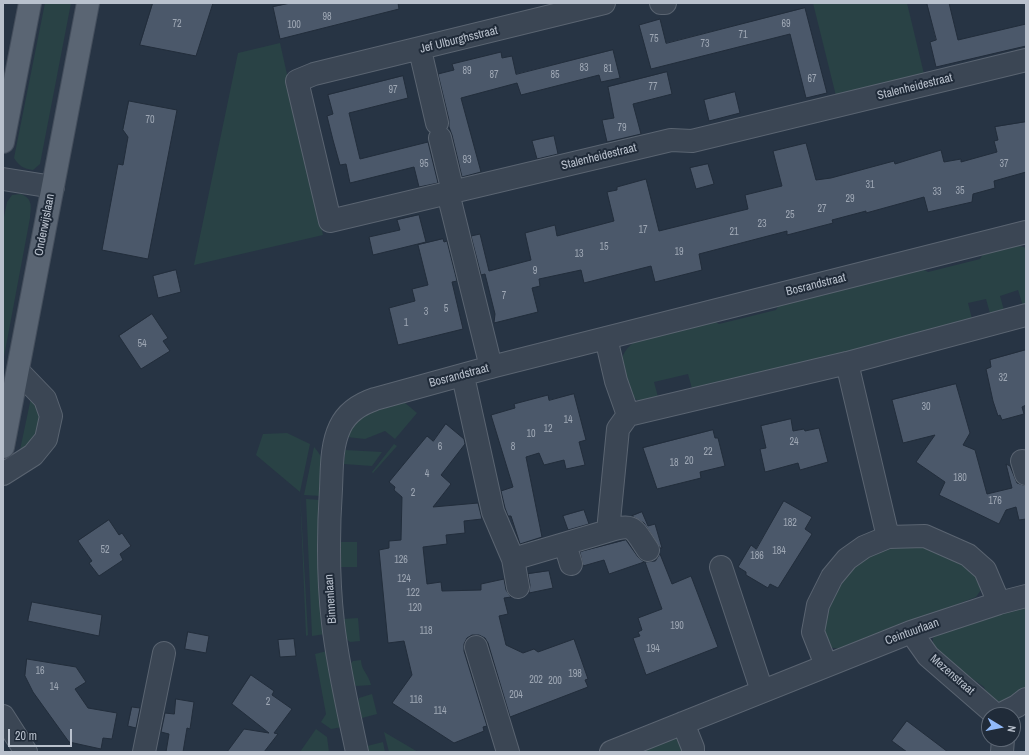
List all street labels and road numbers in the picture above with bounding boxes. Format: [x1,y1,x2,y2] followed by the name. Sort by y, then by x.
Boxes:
[419,23,499,57] street label: Jef Ulburghsstraat
[876,71,954,103] street label: Stalenheidestraat
[560,141,638,173] street label: Stalenheidestraat
[32,193,58,257] street label: Onderwijslaan
[785,271,847,299] street label: Bosrandstraat
[428,361,490,391] street label: Bosrandstraat
[322,574,340,624] street label: Binnenlaan
[883,616,941,648] street label: Ceintuurlaan
[927,652,977,698] street label: Mezenstraat

